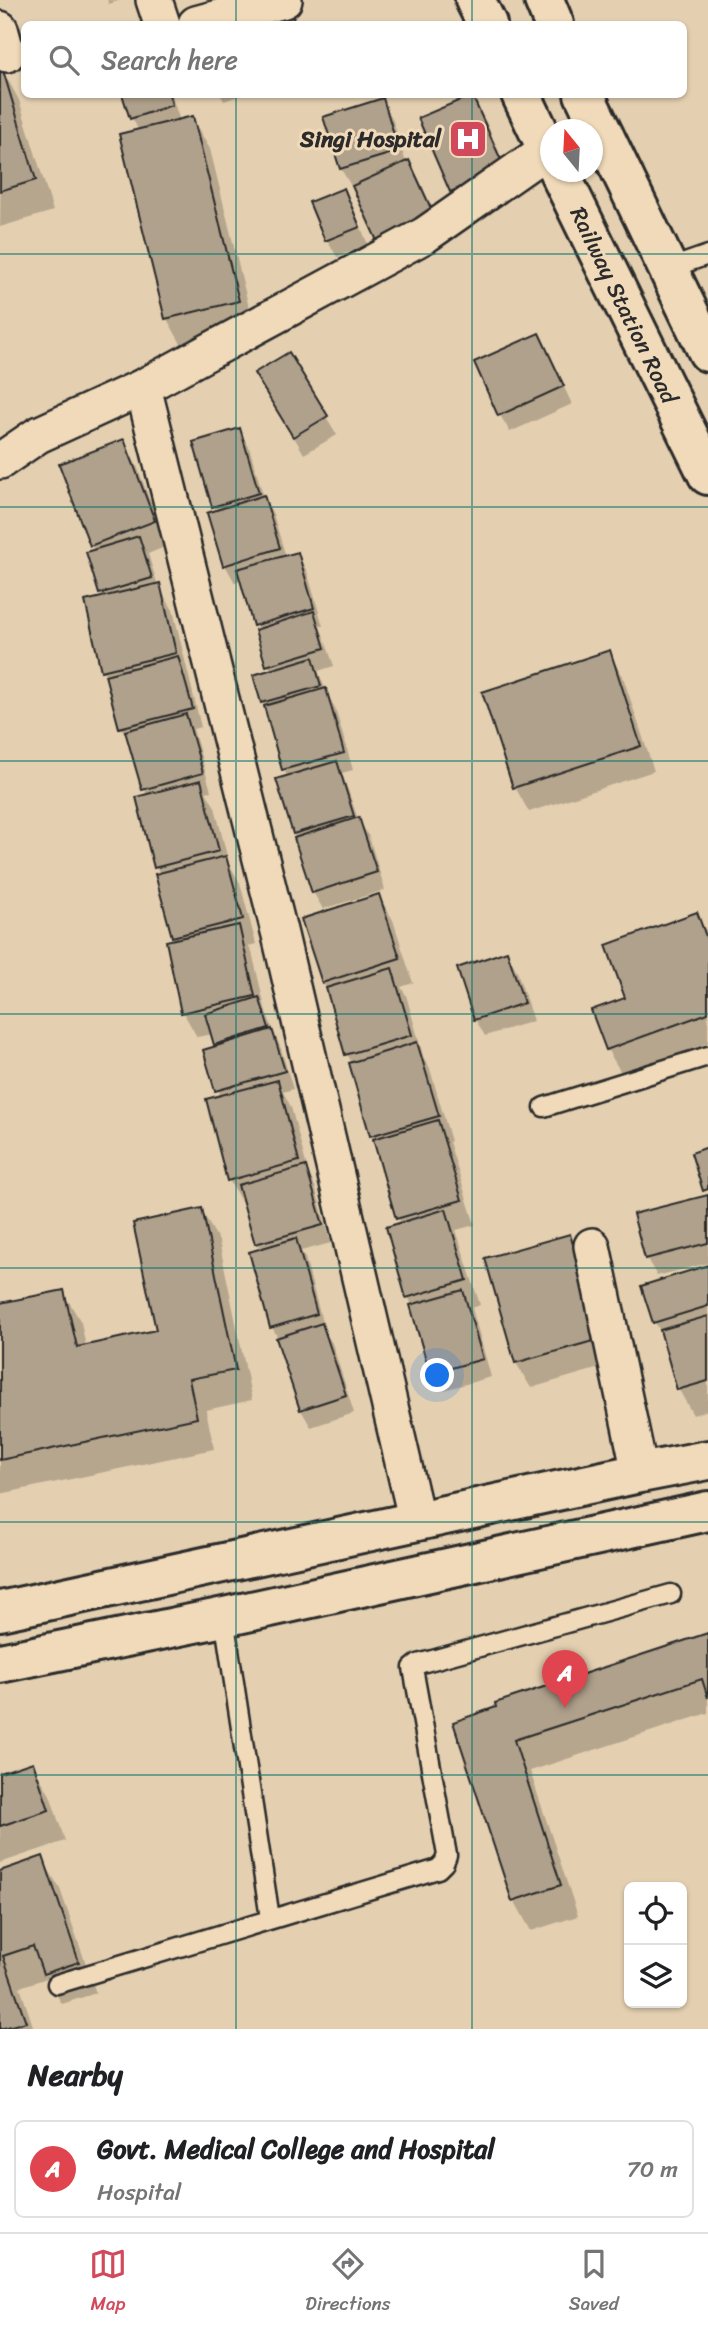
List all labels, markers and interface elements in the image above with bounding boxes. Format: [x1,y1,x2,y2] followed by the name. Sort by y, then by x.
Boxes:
[21,21,687,98] search box
[101,37,238,83] text: Search here
[45,41,83,79] icon: search
[447,118,489,160] hospital icon: Singi Hospital
[299,119,442,160] place label: Singi Hospital
[540,119,603,182] north arrow
[558,200,690,413] street label: Railway Station Road
[420,1358,454,1392] your location
[542,1650,588,1708] pin: A
[624,1882,687,2008] map controls
[624,1882,687,1945] button: locate
[624,1945,687,2008] button: layers
[28,2048,123,2102] text: Nearby
[97,2126,495,2172] text: Govt. Medical College and Hospital
[45,2149,61,2190] text: A
[627,2149,678,2190] text: 70 m
[97,2172,181,2213] text: Hospital
[89,2245,127,2320] tab: Map
[305,2245,391,2320] tab: Directions
[569,2245,619,2320] tab: Saved

